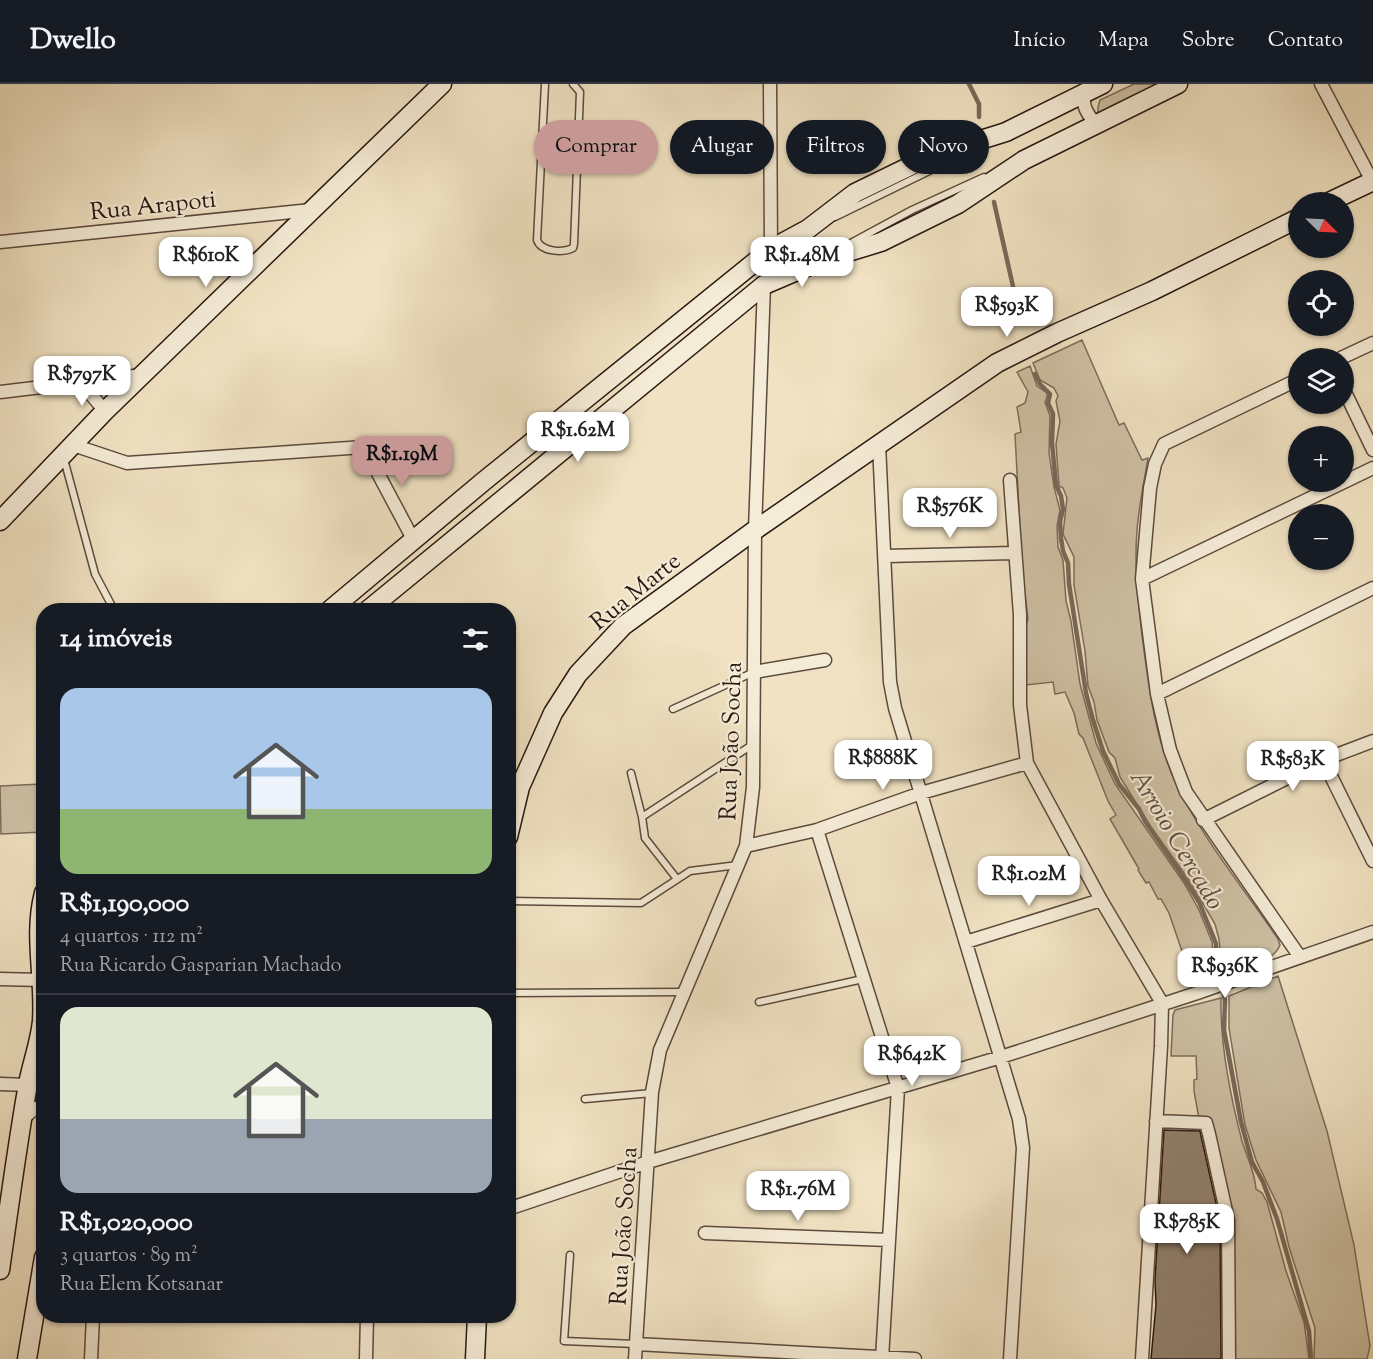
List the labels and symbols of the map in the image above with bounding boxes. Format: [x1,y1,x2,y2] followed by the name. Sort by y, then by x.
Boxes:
[88,183,218,231] street label: Rua Arapoti
[1288,192,1354,258] north arrow
[157,237,255,288] pin: R$610K
[747,237,857,288] pin: R$1.48M
[958,287,1056,338] pin: R$593K
[33,356,131,407] pin: R$797K
[523,412,633,463] pin: R$1.62M
[347,436,457,487] pin: R$1.19M
[901,488,999,539] pin: R$576K
[584,545,689,640] street label: Rua Marte
[712,661,752,821] street label: Rua João Socha
[834,740,932,791] pin: R$888K
[1244,741,1342,792] pin: R$583K
[1119,763,1232,917] water label: Arroio Cercado
[974,856,1084,907] pin: R$1.02M
[1176,948,1274,999] pin: R$936K
[863,1036,961,1087] pin: R$642K
[602,1146,647,1307] street label: Rua João Socha
[743,1171,853,1222] pin: R$1.76M
[1138,1204,1236,1255] pin: R$785K

